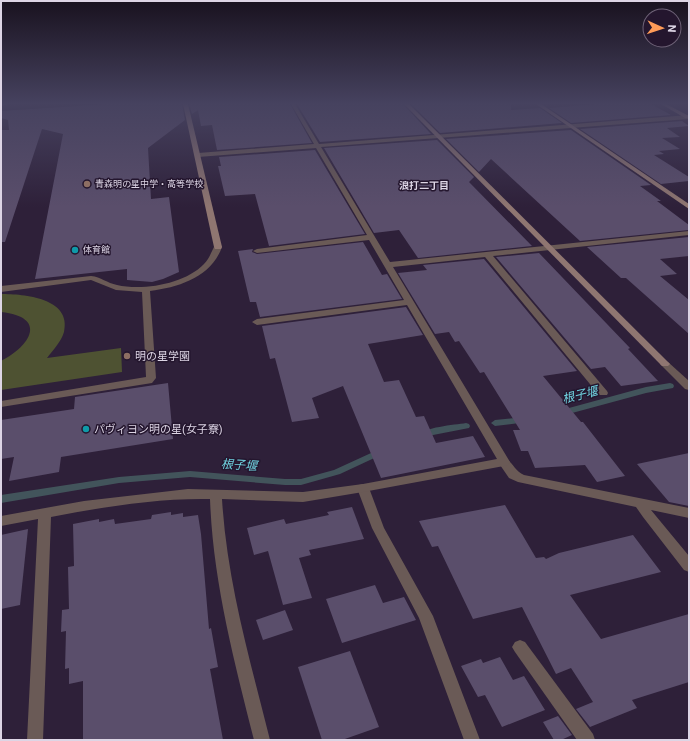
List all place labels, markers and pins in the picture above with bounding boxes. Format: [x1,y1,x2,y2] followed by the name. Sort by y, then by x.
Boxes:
[82,179,92,189] marker: 青森明の星中学・高等学校
[95,179,203,189] place label: 青森明の星中学・高等学校
[70,245,80,255] marker: 体育館
[83,245,110,255] place label: 体育館
[135,350,190,363] place label: 明の星学園
[122,351,132,361] marker: 明の星学園
[94,423,223,436] place label: パヴィヨン明の星(女子寮)
[81,424,91,434] marker: パヴィヨン明の星(女子寮)

